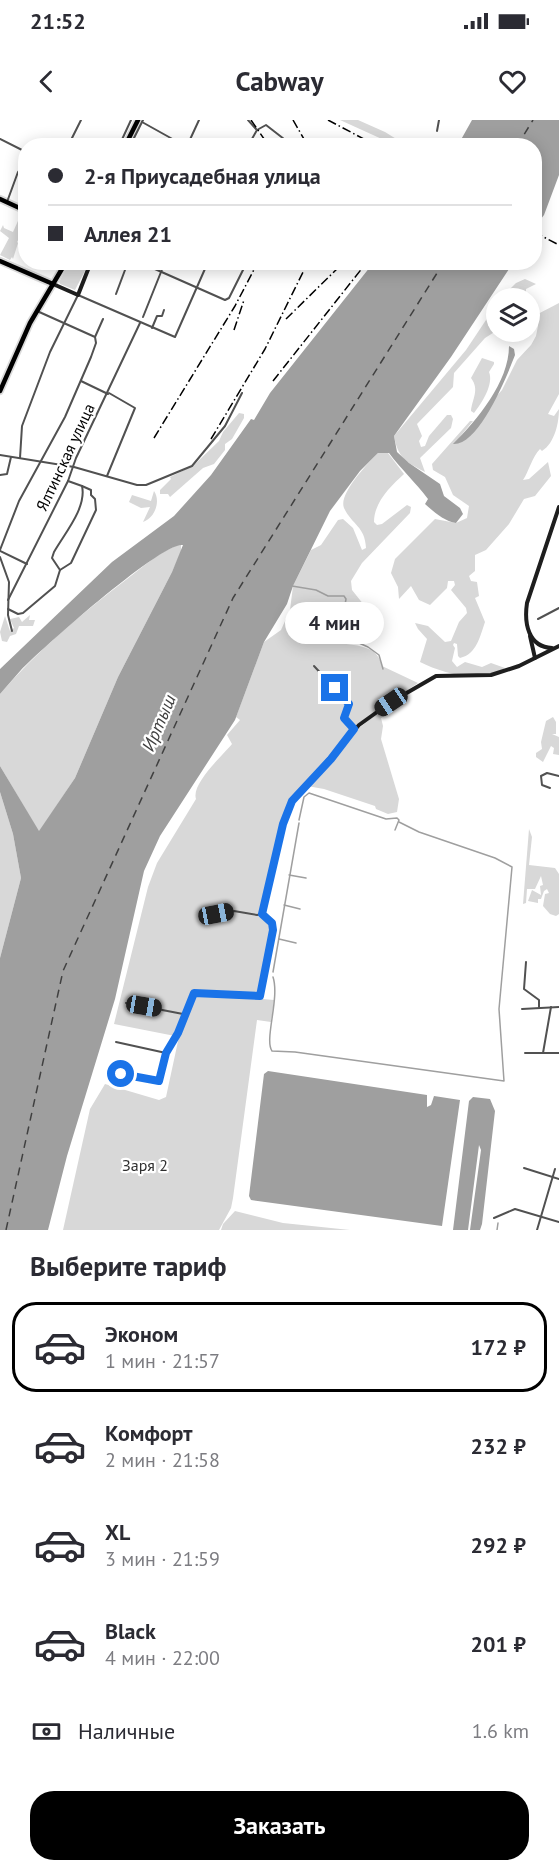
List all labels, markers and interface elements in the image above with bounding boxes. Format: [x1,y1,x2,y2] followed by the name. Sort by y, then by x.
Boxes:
[30,7,86,35] text: 21:52
[235,64,324,98] text: Cabway
[30,65,63,98] icon: back
[496,65,529,98] icon: heart
[84,162,321,190] text: 2-я Приусадебная улица
[84,220,172,248] text: Аллея 21
[486,288,540,342] map controls
[486,288,540,342] button: layers
[31,400,99,514] street label: Ялтинская улица
[286,601,385,643] callout: 4 мин
[309,610,360,636] text: 4 мин
[321,674,348,701] route end
[371,684,411,720] car
[136,690,181,755] water label: Иртыш
[197,902,235,926] car
[125,994,163,1018] car
[107,1060,134,1087] route start
[122,1155,168,1175] park label: Заря 2
[30,1249,226,1283] text: Выберите тариф
[33,1320,87,1374] icon: car
[105,1320,178,1348] text: Эконом
[471,1333,526,1361] text: 172 ₽
[105,1348,220,1374] text: 1 мин · 21:57
[33,1419,87,1473] icon: car
[105,1419,193,1447] text: Комфорт
[471,1432,526,1460] text: 232 ₽
[105,1447,220,1473] text: 2 мин · 21:58
[33,1518,87,1572] icon: car
[105,1518,130,1546] text: XL
[471,1531,526,1559] text: 292 ₽
[105,1546,220,1572] text: 3 мин · 21:59
[33,1617,87,1671] icon: car
[105,1617,156,1645] text: Black
[471,1630,526,1658] text: 201 ₽
[105,1645,220,1671] text: 4 мин · 22:00
[30,1715,63,1748] icon: cash
[78,1717,175,1745] text: Наличные
[472,1718,529,1744] text: 1.6 km
[30,1791,529,1860] button: Заказать

